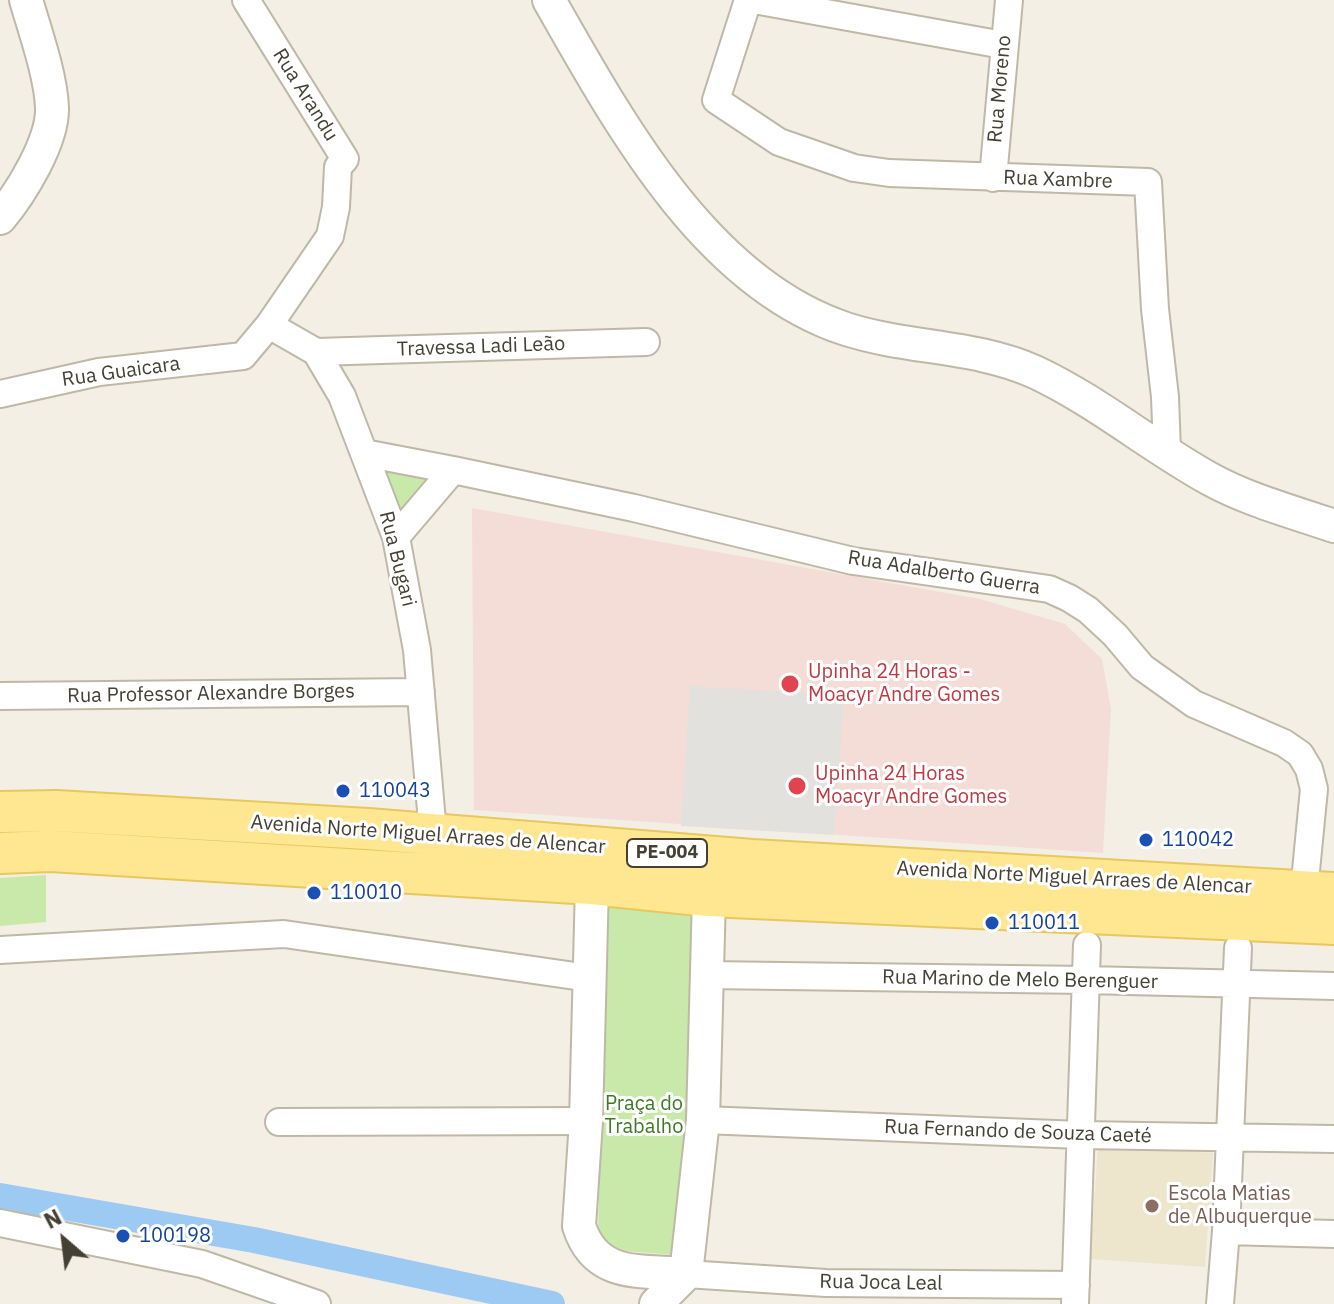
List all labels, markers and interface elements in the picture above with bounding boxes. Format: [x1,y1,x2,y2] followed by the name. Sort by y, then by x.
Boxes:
[983,34,1017,144] street label: Rua Moreno
[267,44,343,146] street label: Rua Arandu
[1003,166,1113,194] street label: Rua Xambre
[396,332,566,362] street label: Travessa Ladi Leão
[60,352,182,392] street label: Rua Guaicara
[374,509,420,609] street label: Rua Bugari
[846,546,1042,600] street label: Rua Adalberto Guerra
[808,660,1000,707] place label: Upinha 24 Horas - Moacyr Andre Gomes
[779,673,801,695] marker: Upinha 24 Horas - Moacyr Andre Gomes
[67,679,355,709] street label: Rua Professor Alexandre Borges
[815,762,1007,809] place label: Upinha 24 Horas Moacyr Andre Gomes
[786,775,808,797] marker: Upinha 24 Horas Moacyr Andre Gomes
[359,779,431,803] place label: 110043
[334,782,352,800] marker: 110043
[250,811,606,859] street label: Avenida Norte Miguel Arraes de Alencar
[1162,828,1234,852] place label: 110042
[1137,831,1155,849] marker: 110042
[627,839,707,867] road number: PE-004
[896,857,1252,899] street label: Avenida Norte Miguel Arraes de Alencar
[330,881,402,905] place label: 110010
[305,884,323,902] marker: 110010
[1008,911,1080,935] place label: 110011
[983,914,1001,932] marker: 110011
[882,966,1158,994] street label: Rua Marino de Melo Berenguer
[605,1092,683,1139] park label: Praça do Trabalho
[884,1115,1152,1149] street label: Rua Fernando de Souza Caeté
[1168,1182,1312,1229] place label: Escola Matias de Albuquerque
[1143,1197,1161,1215] marker: Escola Matias de Albuquerque
[24,1200,104,1280] north arrow
[39,1202,66,1235] text: N
[139,1224,211,1248] place label: 100198
[114,1227,132,1245] marker: 100198
[819,1270,943,1296] street label: Rua Joca Leal

